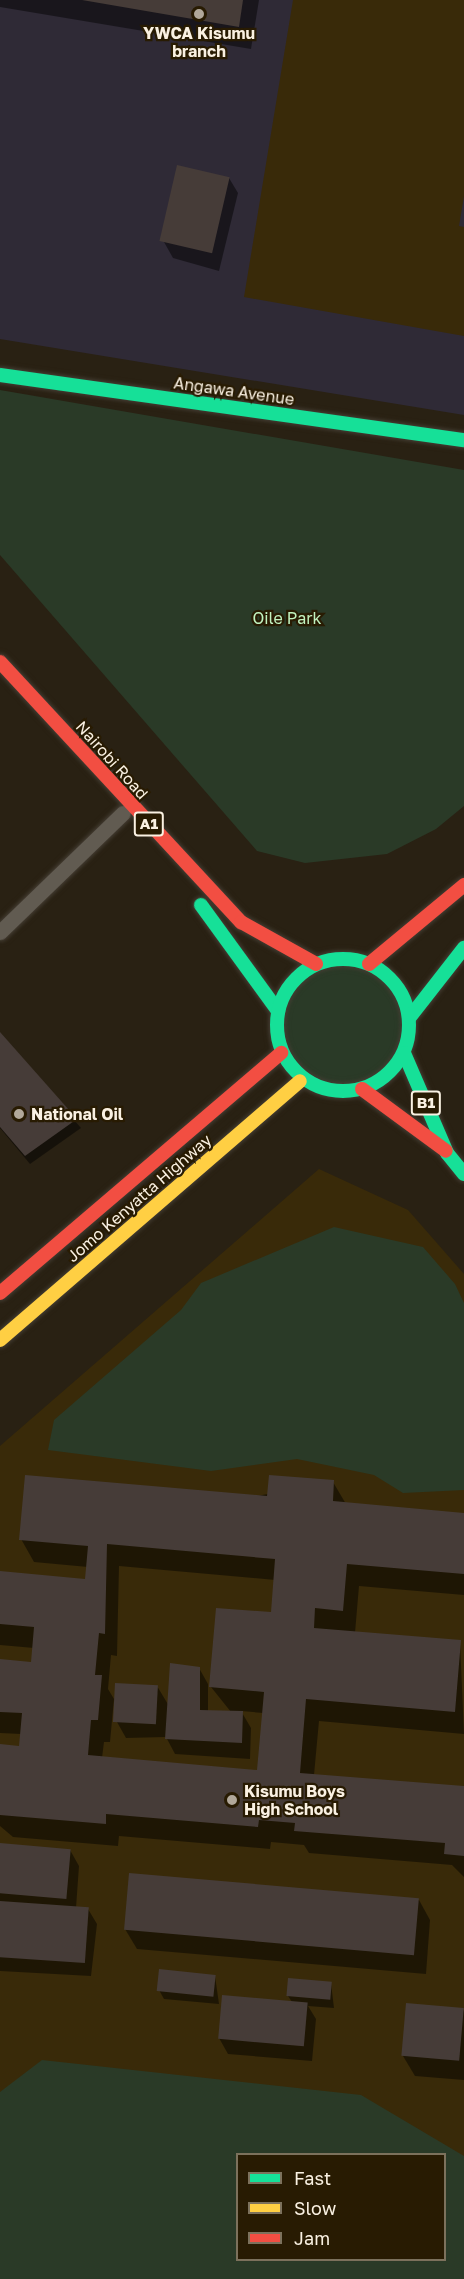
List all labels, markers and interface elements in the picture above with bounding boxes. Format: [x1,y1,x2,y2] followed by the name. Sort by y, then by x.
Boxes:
[192,7,206,21] marker: YWCA Kisumu branch
[143,23,255,61] place label: YWCA Kisumu branch
[173,373,295,409] street label: Angawa Avenue
[252,608,322,628] park label: Oile Park
[72,717,152,803] street label: Nairobi Road
[132,812,166,836] road number: A1
[410,1091,442,1115] road number: B1
[31,1104,123,1124] place label: National Oil
[12,1107,26,1121] marker: National Oil
[63,1130,215,1266] street label: Jomo Kenyatta Highway
[244,1781,345,1819] place label: Kisumu Boys High School
[225,1793,239,1807] marker: Kisumu Boys High School
[236,2153,446,2261] legend
[294,2167,331,2189] text: Fast
[294,2197,336,2219] text: Slow
[294,2227,330,2249] text: Jam

